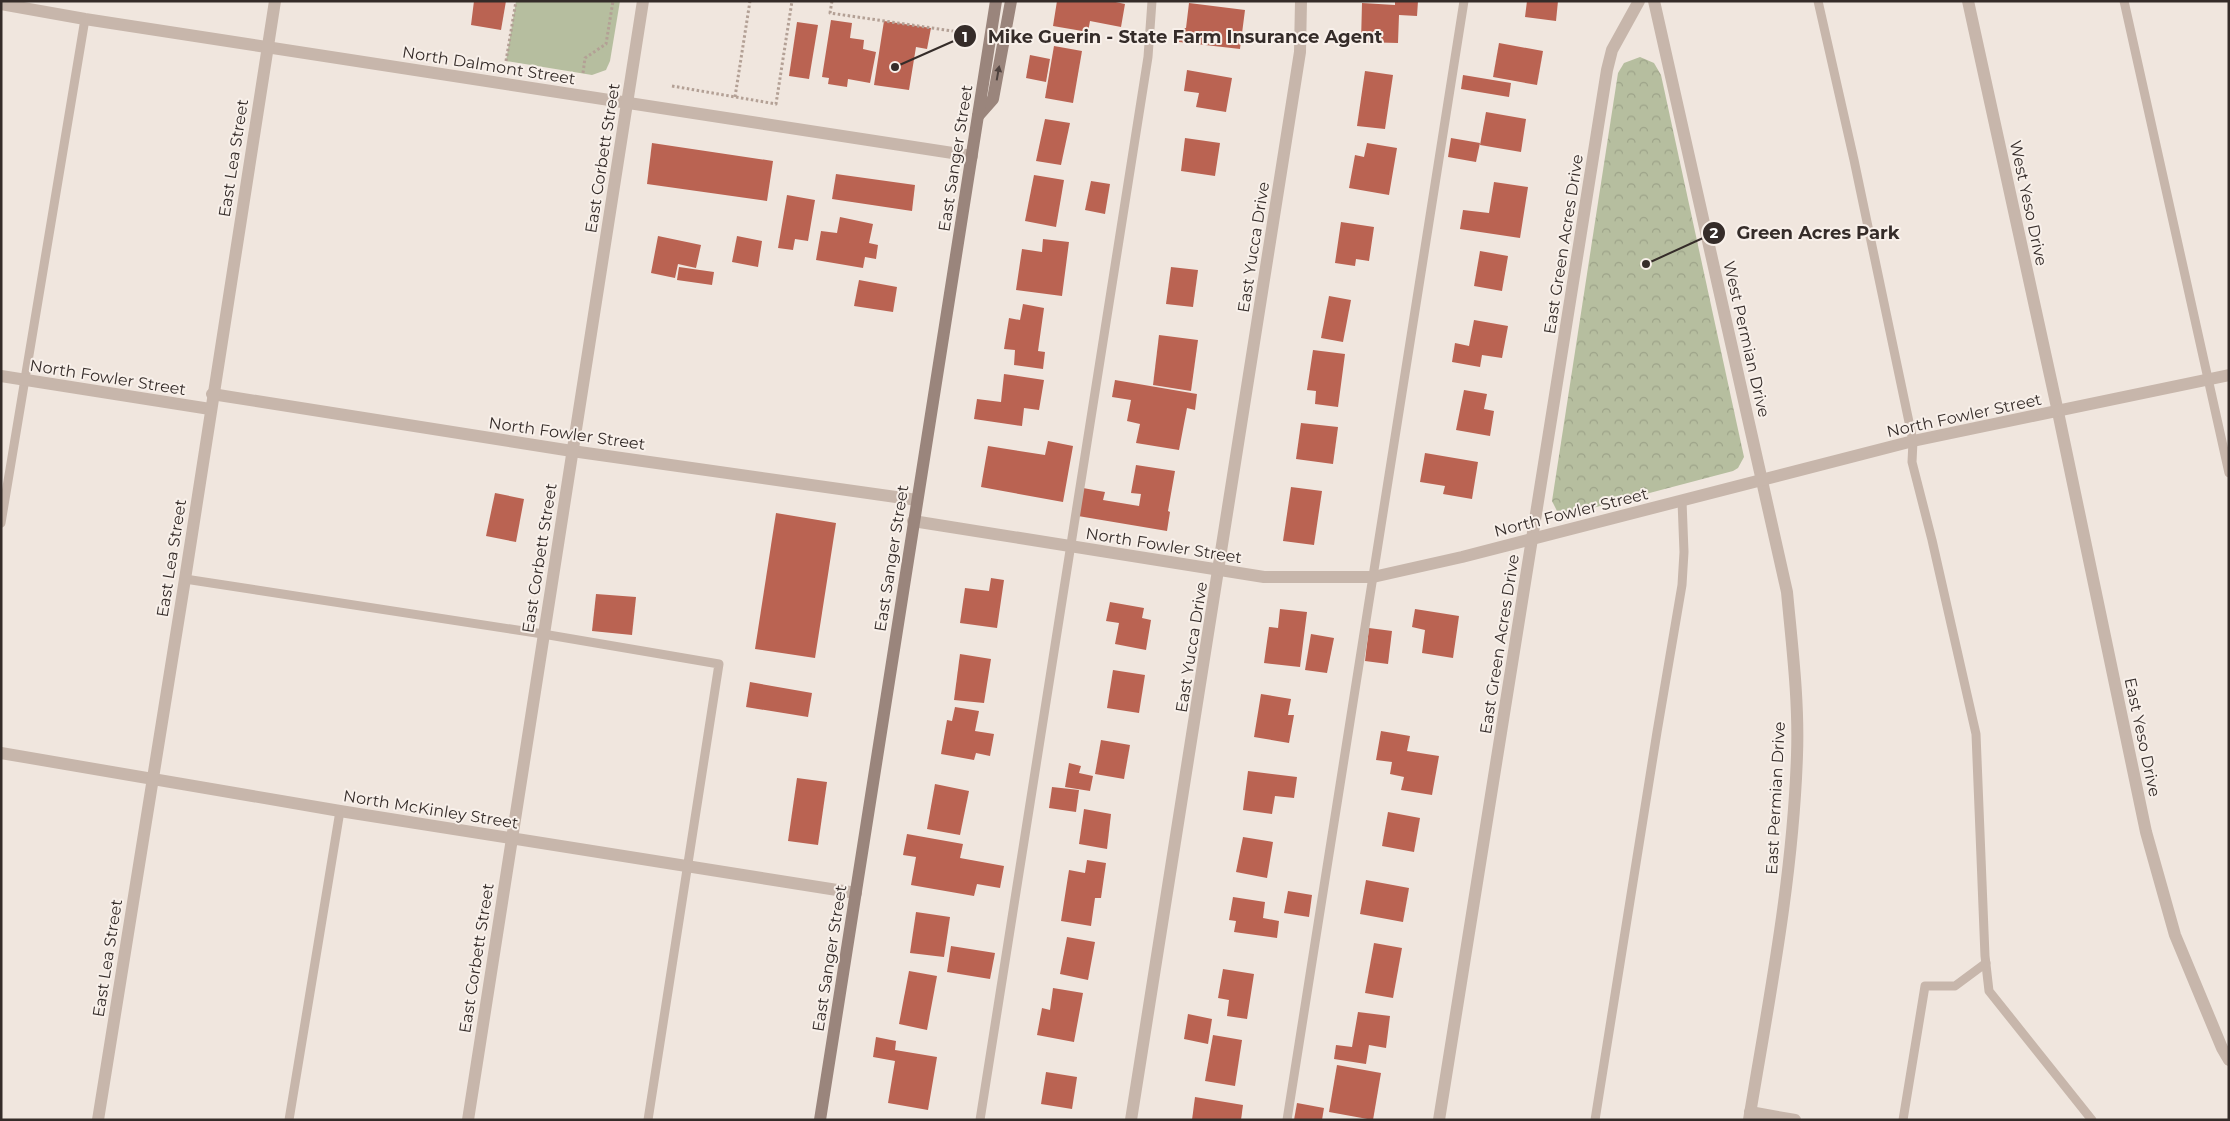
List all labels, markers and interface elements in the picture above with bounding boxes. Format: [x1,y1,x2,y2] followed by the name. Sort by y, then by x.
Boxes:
[953,20,1392,53] callout: Mike Guerin - State Farm Insurance Agent
[988,26,1382,48] text: Mike Guerin - State Farm Insurance Agent
[962,27,968,46] text: 1
[401,42,577,89] street label: North Dalmont Street
[995,65,1003,81] one-way arrow
[581,81,624,234] street label: East Corbett Street
[935,83,977,233] street label: East Sanger Street
[215,97,252,218] street label: East Lea Street
[2006,139,2051,268] street label: West Yeso Drive
[1540,153,1587,335] street label: East Green Acres Drive
[1234,180,1273,314] street label: East Yucca Drive
[1701,217,1909,250] callout: Green Acres Park
[1736,222,1900,244] text: Green Acres Park
[1710,223,1719,242] text: 2
[1719,259,1774,419] street label: West Permian Drive
[28,356,188,399] street label: North Fowler Street
[1885,390,2044,441] street label: North Fowler Street
[487,413,647,454] street label: North Fowler Street
[518,481,561,634] street label: East Corbett Street
[871,483,913,633] street label: East Sanger Street
[1492,484,1650,541] street label: North Fowler Street
[153,497,190,618] street label: East Lea Street
[1084,524,1244,567] street label: North Fowler Street
[1476,553,1523,735] street label: East Green Acres Drive
[1172,580,1211,714] street label: East Yucca Drive
[2121,676,2164,798] street label: East Yeso Drive
[1762,721,1789,875] street label: East Permian Drive
[342,786,520,833] street label: North McKinley Street
[455,881,498,1034] street label: East Corbett Street
[809,883,851,1033] street label: East Sanger Street
[89,897,126,1018] street label: East Lea Street

